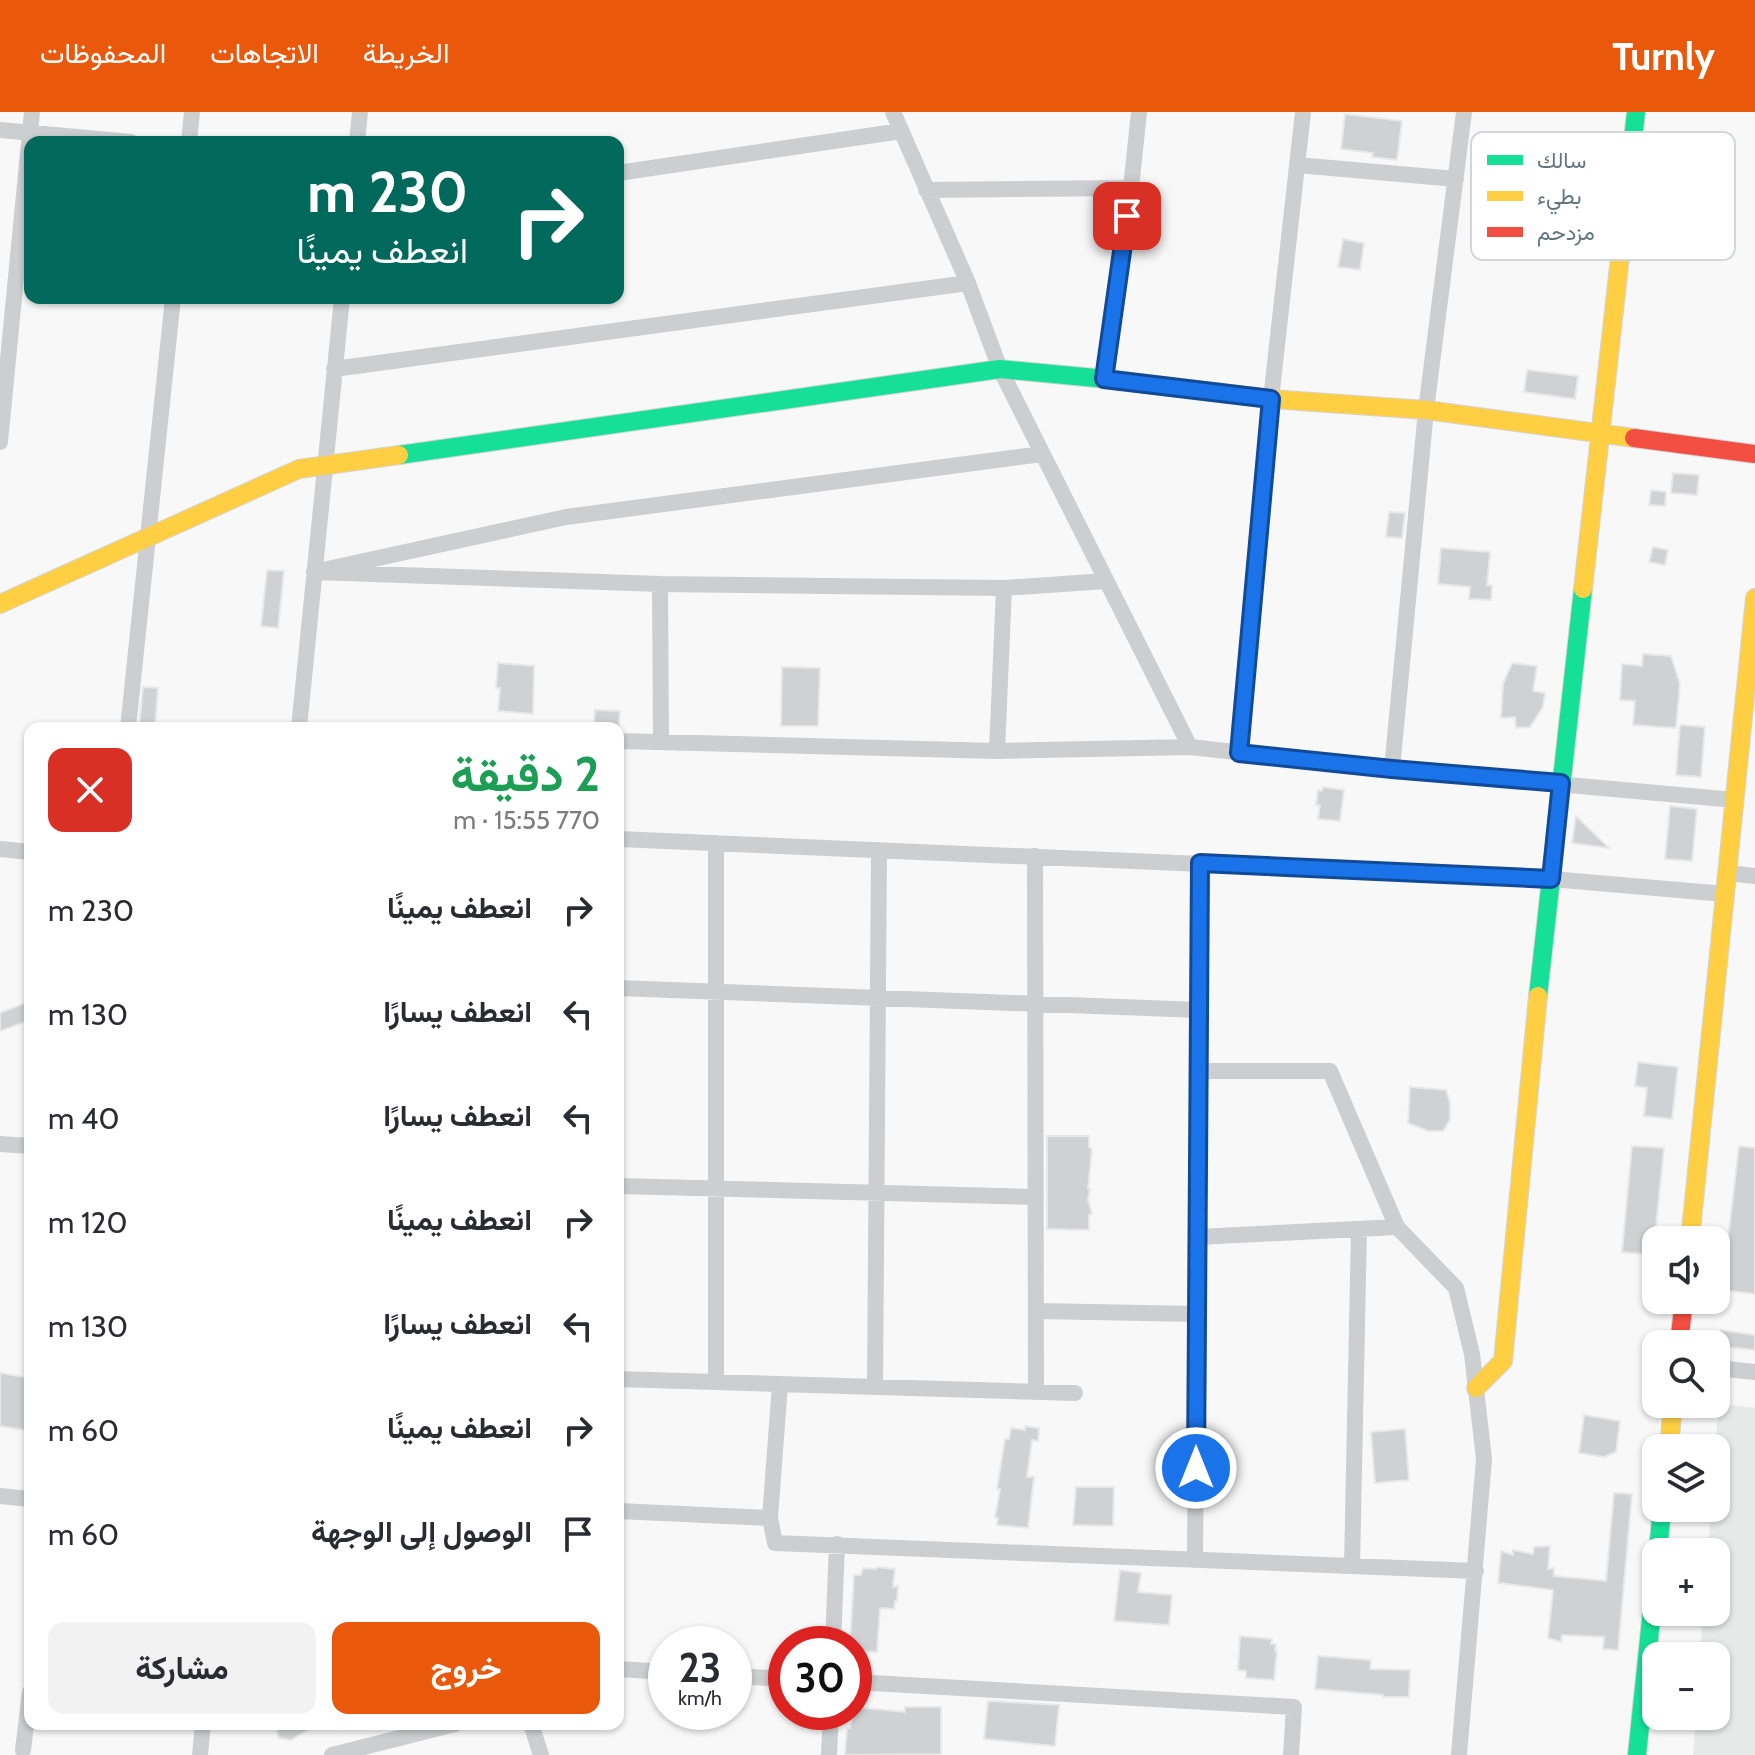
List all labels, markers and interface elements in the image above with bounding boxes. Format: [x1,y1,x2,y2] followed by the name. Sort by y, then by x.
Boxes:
[1612,33,1715,80] text: Turnly
[40,36,166,70] text: المحفوظات
[210,36,319,70] text: الاتجاهات
[363,36,449,70] text: الخريطة
[1471,132,1735,260] legend
[1537,147,1586,174] text: سالك
[307,158,468,226] text: 230 m
[496,168,600,272] icon: right
[1093,182,1161,250] pin
[1537,183,1582,215] text: بطيء
[1105,194,1149,238] icon: arrive
[1537,219,1595,247] text: مزدحم
[296,228,468,272] text: انعطف يمينًا
[451,745,600,803] text: 2 دقيقة
[48,748,132,832] button: close
[453,804,600,836] text: 770 m · 15:55
[556,888,600,932] icon: right
[387,889,532,926] text: انعطف يمينًا
[48,892,134,929] text: 230 m
[556,992,600,1036] icon: left
[383,993,532,1030] text: انعطف يسارًا
[48,996,128,1033] text: 130 m
[556,1096,600,1140] icon: left
[383,1097,532,1134] text: انعطف يسارًا
[48,1100,119,1137] text: 40 m
[556,1200,600,1244] icon: right
[387,1201,532,1238] text: انعطف يمينًا
[48,1204,128,1241] text: 120 m
[1642,1226,1730,1730] map controls
[1642,1226,1730,1314] button: sound
[556,1304,600,1348] icon: left
[383,1305,532,1342] text: انعطف يسارًا
[48,1308,128,1345] text: 130 m
[1642,1330,1730,1418] button: search
[556,1408,600,1452] icon: right
[387,1409,532,1446] text: انعطف يمينًا
[48,1412,119,1449] text: 60 m
[1154,1426,1238,1510] position arrow
[1642,1434,1730,1522] button: layers
[556,1512,600,1556] icon: arrive
[311,1513,532,1550] text: الوصول إلى الوجهة
[48,1516,119,1553] text: 60 m
[1642,1538,1730,1626] button: +
[48,1622,316,1714] button: مشاركة
[332,1622,600,1714] button: خروج
[768,1626,872,1730] speed limit sign: 30
[1642,1642,1730,1730] button: −
[679,1643,721,1692] text: 23
[678,1686,722,1710] text: km/h

